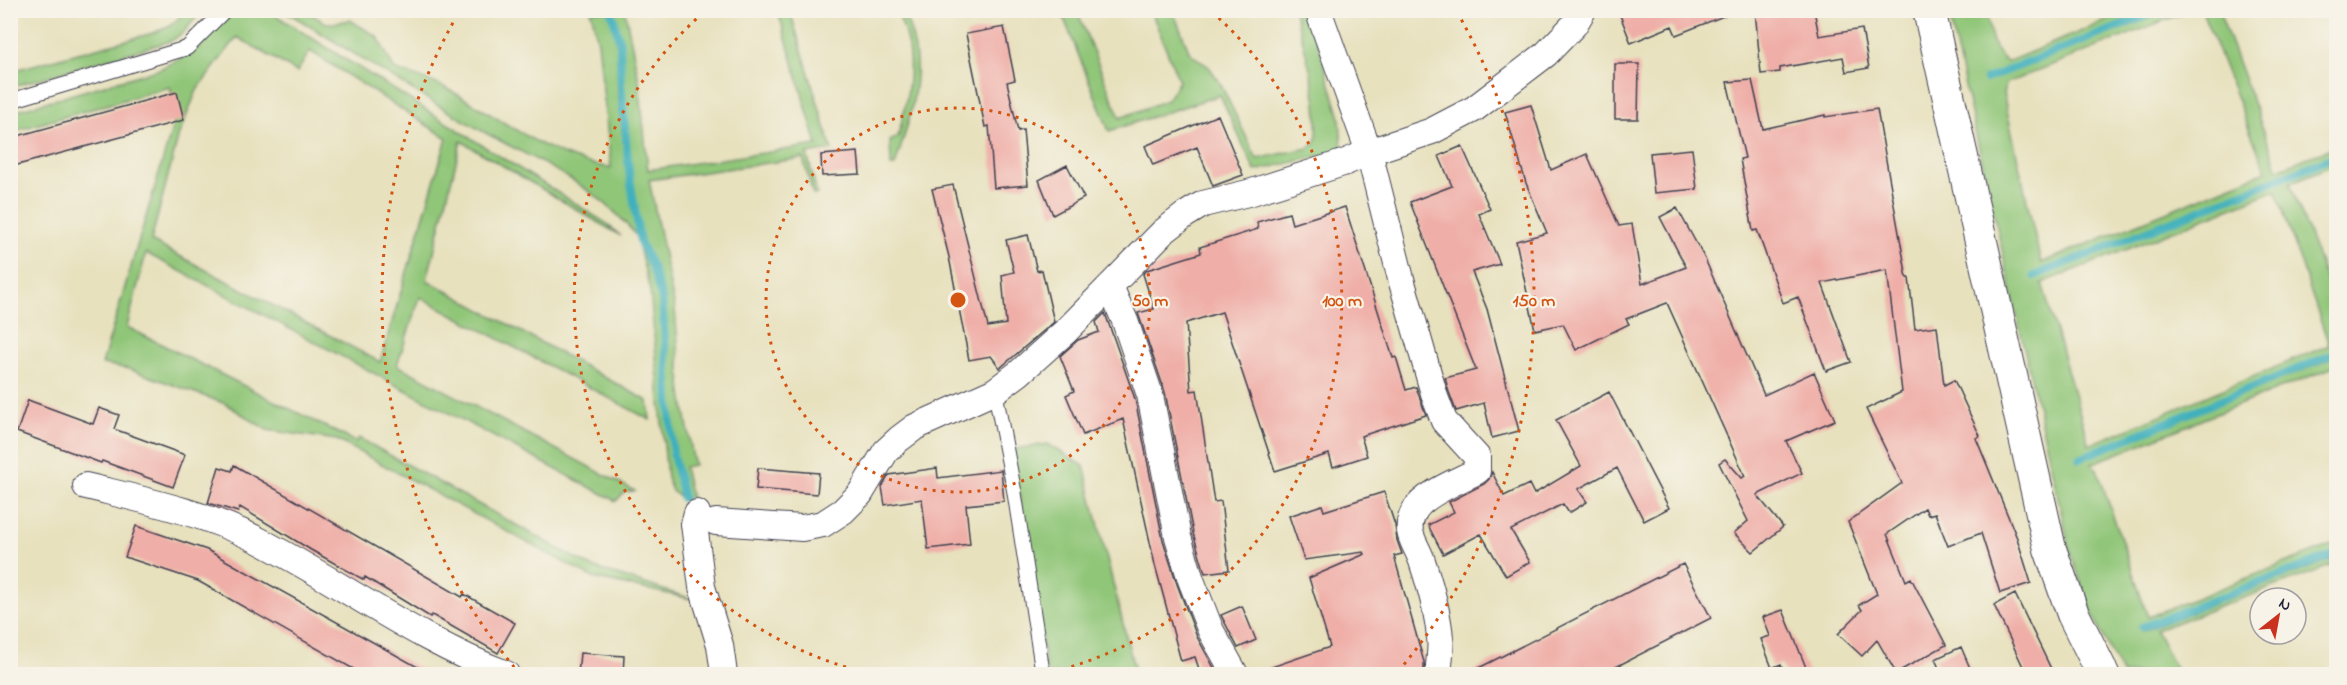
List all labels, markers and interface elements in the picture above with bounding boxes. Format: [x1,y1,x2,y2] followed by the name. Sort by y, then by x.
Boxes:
[1132,289,1168,315] text: 50 m
[1322,289,1362,315] text: 100 m
[1513,289,1555,315] text: 150 m
[948,290,968,310] centre of rings
[2248,586,2308,646] north arrow
[2274,592,2296,618] text: N

